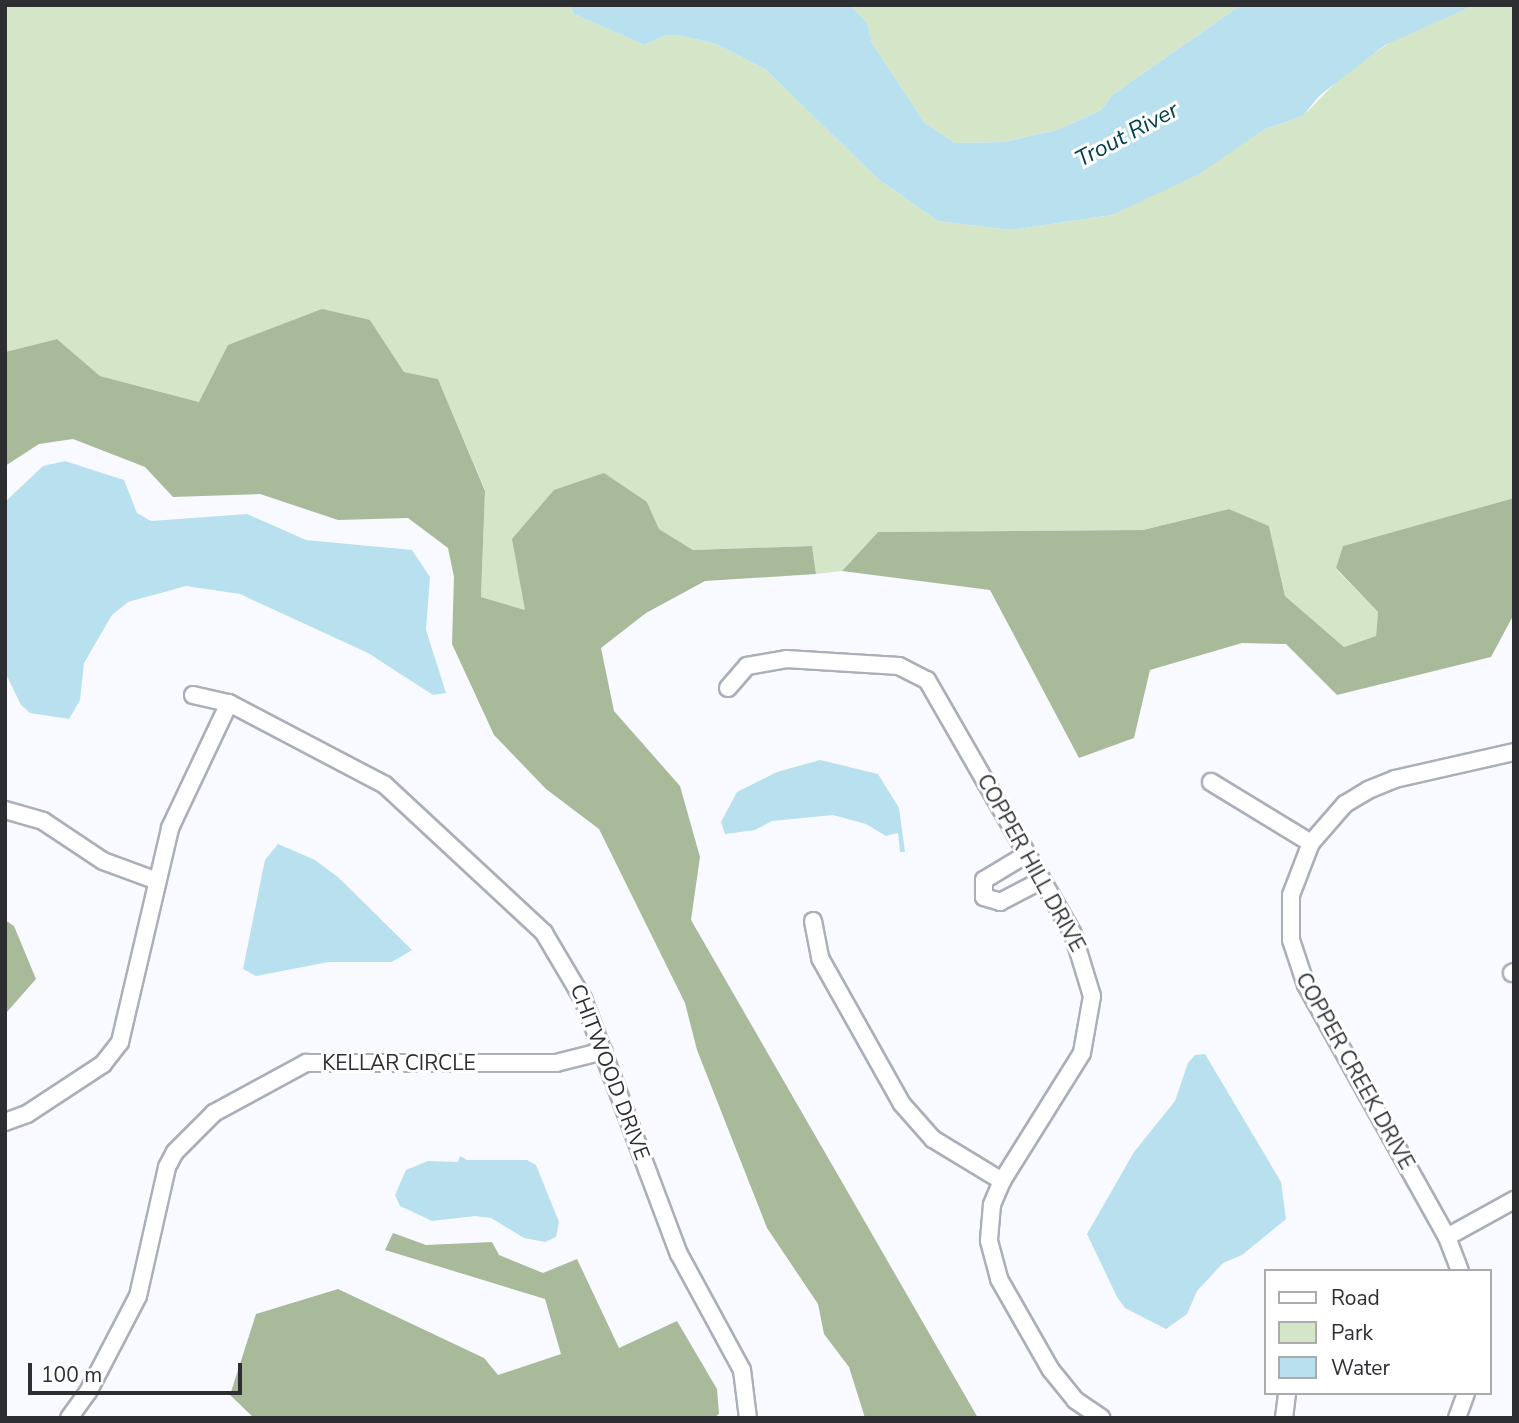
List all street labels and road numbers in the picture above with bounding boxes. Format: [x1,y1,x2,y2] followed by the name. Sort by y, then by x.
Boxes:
[972,770,1090,956] street label: COPPER HILL DRIVE
[1290,968,1420,1174] street label: COPPER CREEK DRIVE
[565,981,655,1163] street label: CHITWOOD DRIVE
[322,1050,476,1076] street label: KELLAR CIRCLE

